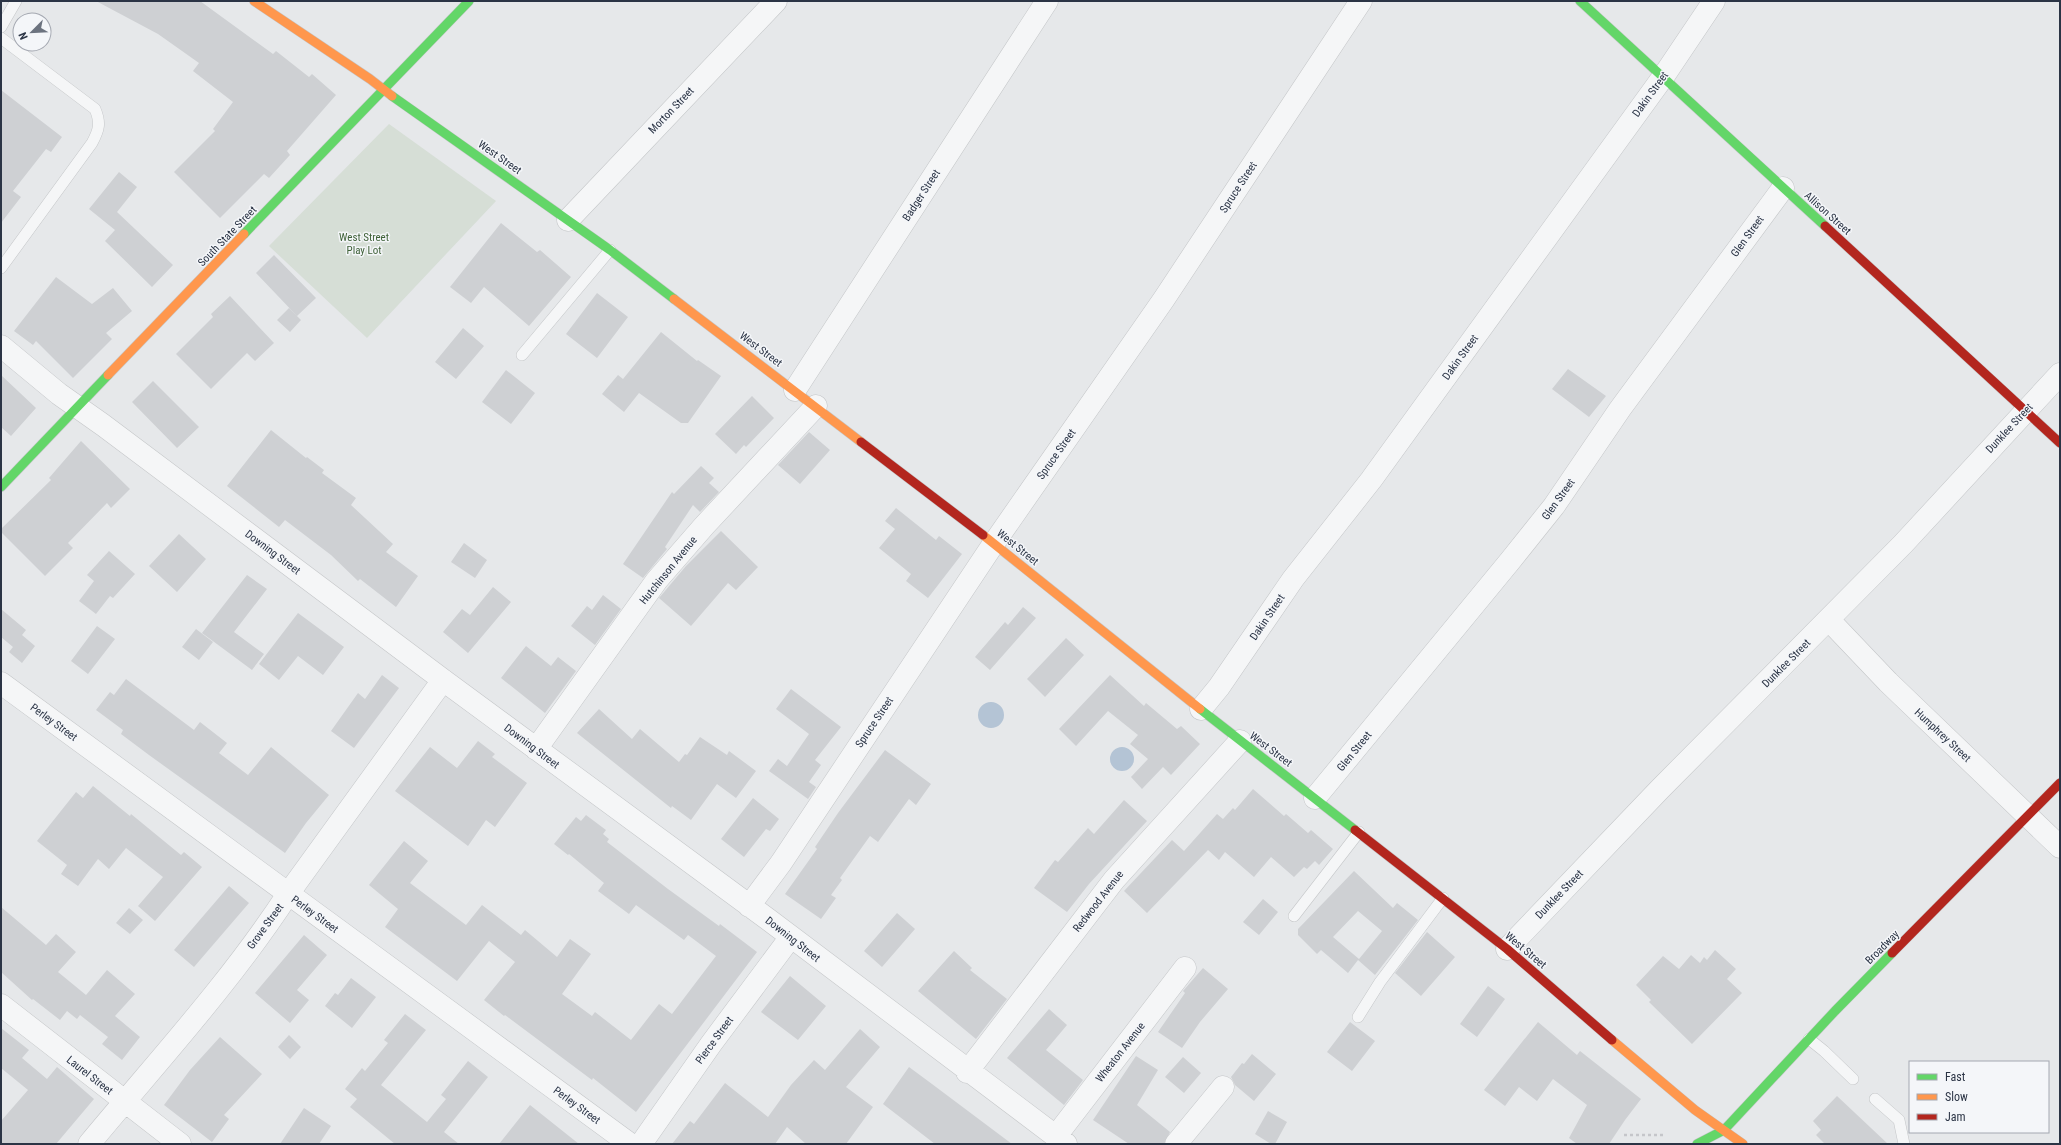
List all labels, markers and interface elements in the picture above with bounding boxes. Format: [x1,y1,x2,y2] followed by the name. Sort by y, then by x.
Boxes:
[12,12,52,52] north arrow
[16,30,31,42] text: N
[1630,69,1671,119] street label: Dakin Street
[646,84,697,136] street label: Morton Street
[476,138,524,177] street label: West Street
[1217,159,1260,215] street label: Spruce Street
[900,167,943,224] street label: Badger Street
[1802,189,1854,238] street label: Allison Street
[195,204,259,269] street label: South State Street
[1728,213,1767,259] street label: Glen Street
[339,231,389,257] park label: West Street Play Lot
[737,329,785,370] street label: West Street
[1440,332,1481,382] street label: Dakin Street
[1983,401,2036,456] street label: Dunklee Street
[1034,427,1078,482] street label: Spruce Street
[1539,476,1578,522] street label: Glen Street
[242,527,303,577] street label: Downing Street
[994,527,1041,568] street label: West Street
[637,534,700,607] street label: Hutchinson Avenue
[1247,592,1288,643] street label: Dakin Street
[1759,636,1813,690] street label: Dunklee Street
[853,694,896,750] street label: Spruce Street
[28,701,80,744] street label: Perley Street
[1912,706,1974,765] street label: Humphrey Street
[501,721,562,771] street label: Downing Street
[1247,729,1295,770] street label: West Street
[1334,729,1374,774] street label: Glen Street
[1533,867,1586,922] street label: Dunklee Street
[1070,868,1126,935] street label: Redwood Avenue
[289,893,341,936] street label: Perley Street
[244,901,286,952] street label: Grove Street
[763,914,823,965] street label: Downing Street
[1863,927,1902,967] street label: Broadway
[1502,929,1549,971] street label: West Street
[693,1014,736,1067] street label: Pierce Street
[1093,1020,1148,1085] street label: Wheaton Avenue
[64,1053,115,1097] street label: Laurel Street
[1909,1061,2049,1133] legend
[1945,1070,1966,1084] text: Fast
[551,1084,603,1127] street label: Perley Street
[1945,1090,1968,1104] text: Slow
[1945,1110,1966,1124] text: Jam

